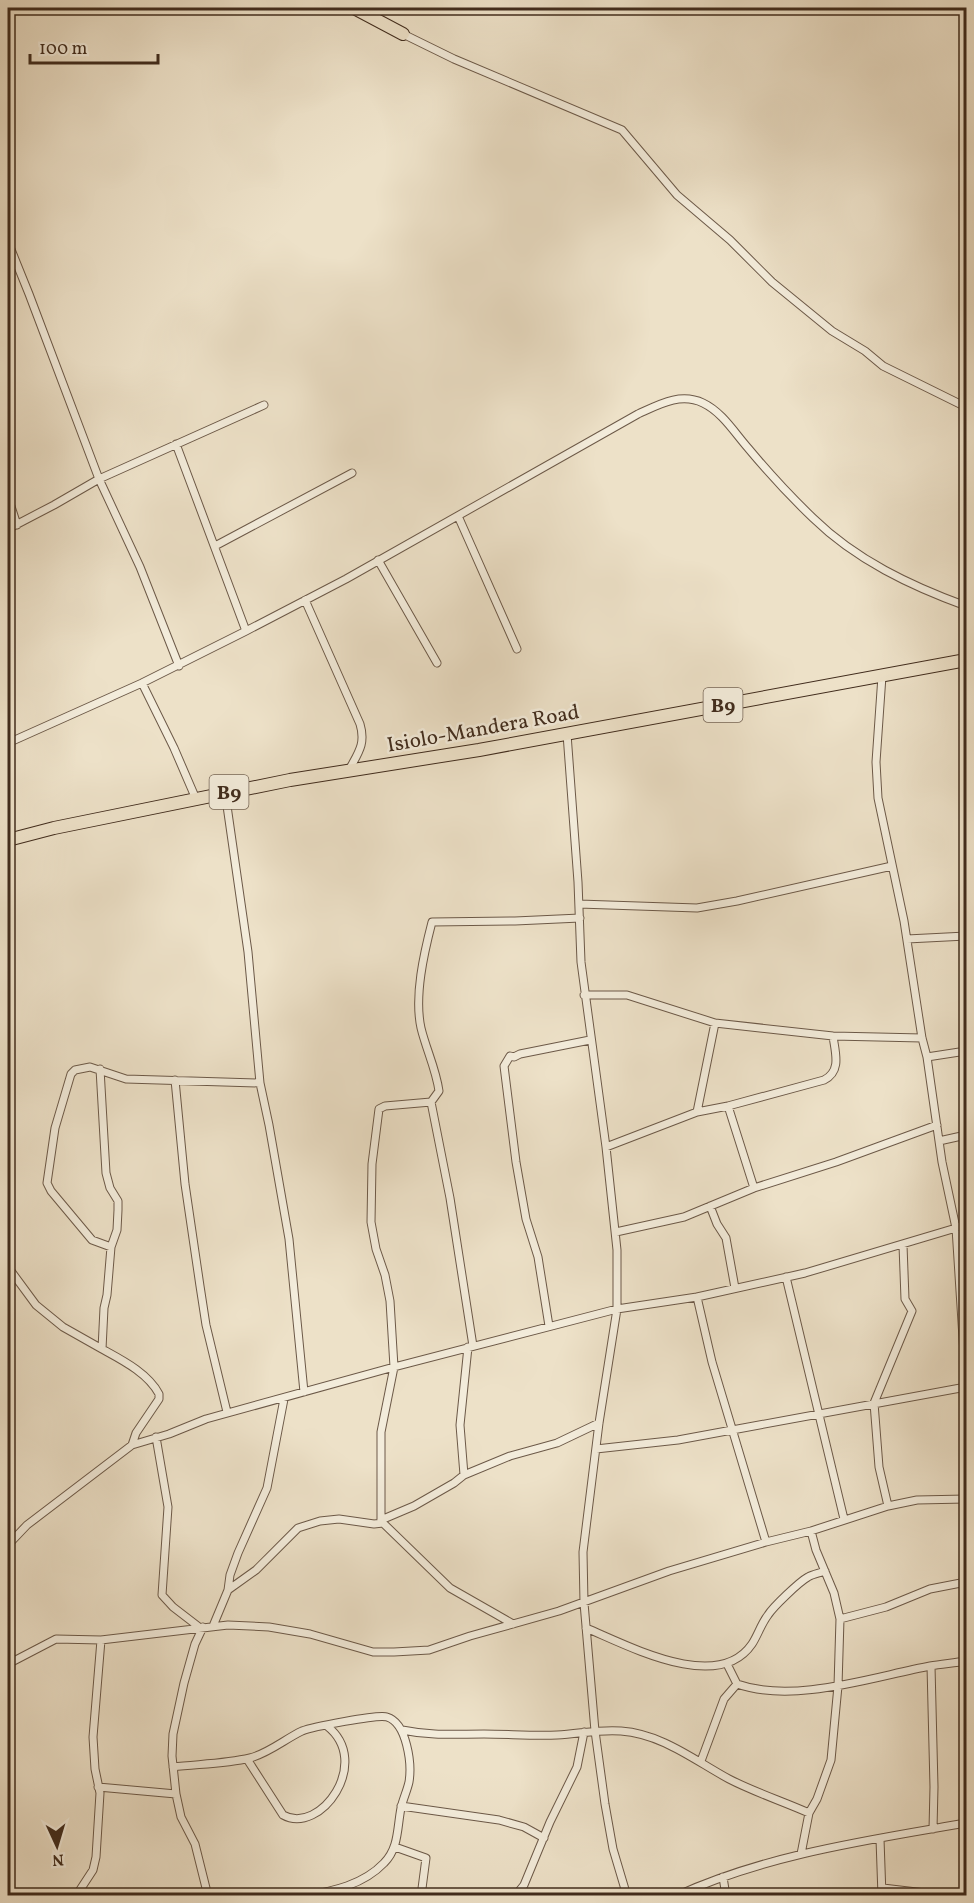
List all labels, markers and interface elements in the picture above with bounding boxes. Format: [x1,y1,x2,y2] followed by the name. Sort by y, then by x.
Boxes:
[30,27,158,65] scale bar
[39,37,88,62] text: 100 m
[704,688,742,722] road number: B9
[385,698,582,761] street label: Isiolo-Mandera Road
[210,775,248,809] road number: B9
[27,1816,87,1876] north arrow
[51,1848,64,1870] text: N

